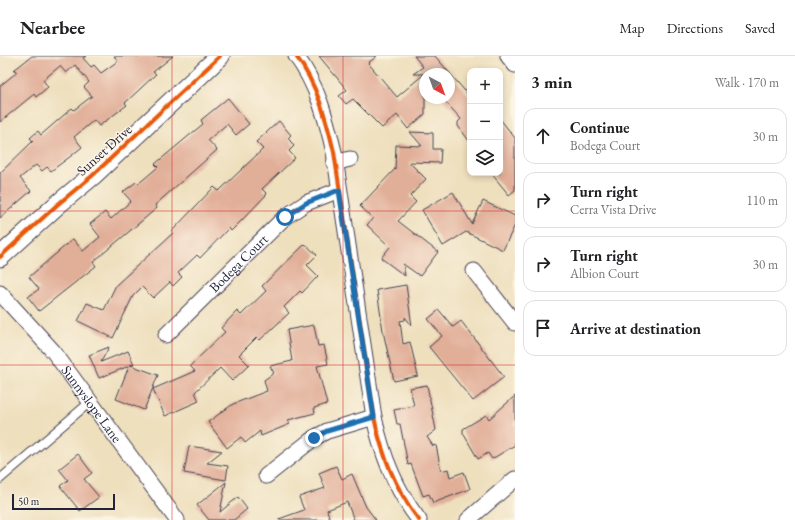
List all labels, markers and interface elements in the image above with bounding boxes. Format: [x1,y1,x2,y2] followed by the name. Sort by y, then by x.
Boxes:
[20,15,85,40] text: Nearbee
[619,19,645,37] text: Map
[667,19,723,37] text: Directions
[745,19,775,37] text: Saved
[419,68,455,104] north arrow
[467,68,503,176] map controls
[467,68,503,104] button: +
[531,71,572,93] text: 3 min
[715,74,779,91] text: Walk · 170 m
[467,104,503,140] button: −
[570,118,630,137] text: Continue
[73,120,136,180] street label: Sunset Drive
[532,125,554,147] icon: ahead
[753,128,778,145] text: 30 m
[570,137,640,154] text: Bodega Court
[467,140,503,176] button: layers
[570,182,638,201] text: Turn right
[532,189,554,211] icon: right
[747,192,778,209] text: 110 m
[570,201,656,218] text: Cerra Vista Drive
[276,208,294,226] route start
[205,230,272,296] street label: Bodega Court
[570,246,638,265] text: Turn right
[532,253,554,275] icon: right
[753,256,778,273] text: 30 m
[570,265,639,282] text: Albion Court
[532,317,554,339] icon: arrive
[570,319,701,338] text: Arrive at destination
[57,362,126,446] street label: Sunnyslope Lane
[305,429,323,447] route end
[12,492,115,511] scale bar
[18,494,39,508] text: 50 m

